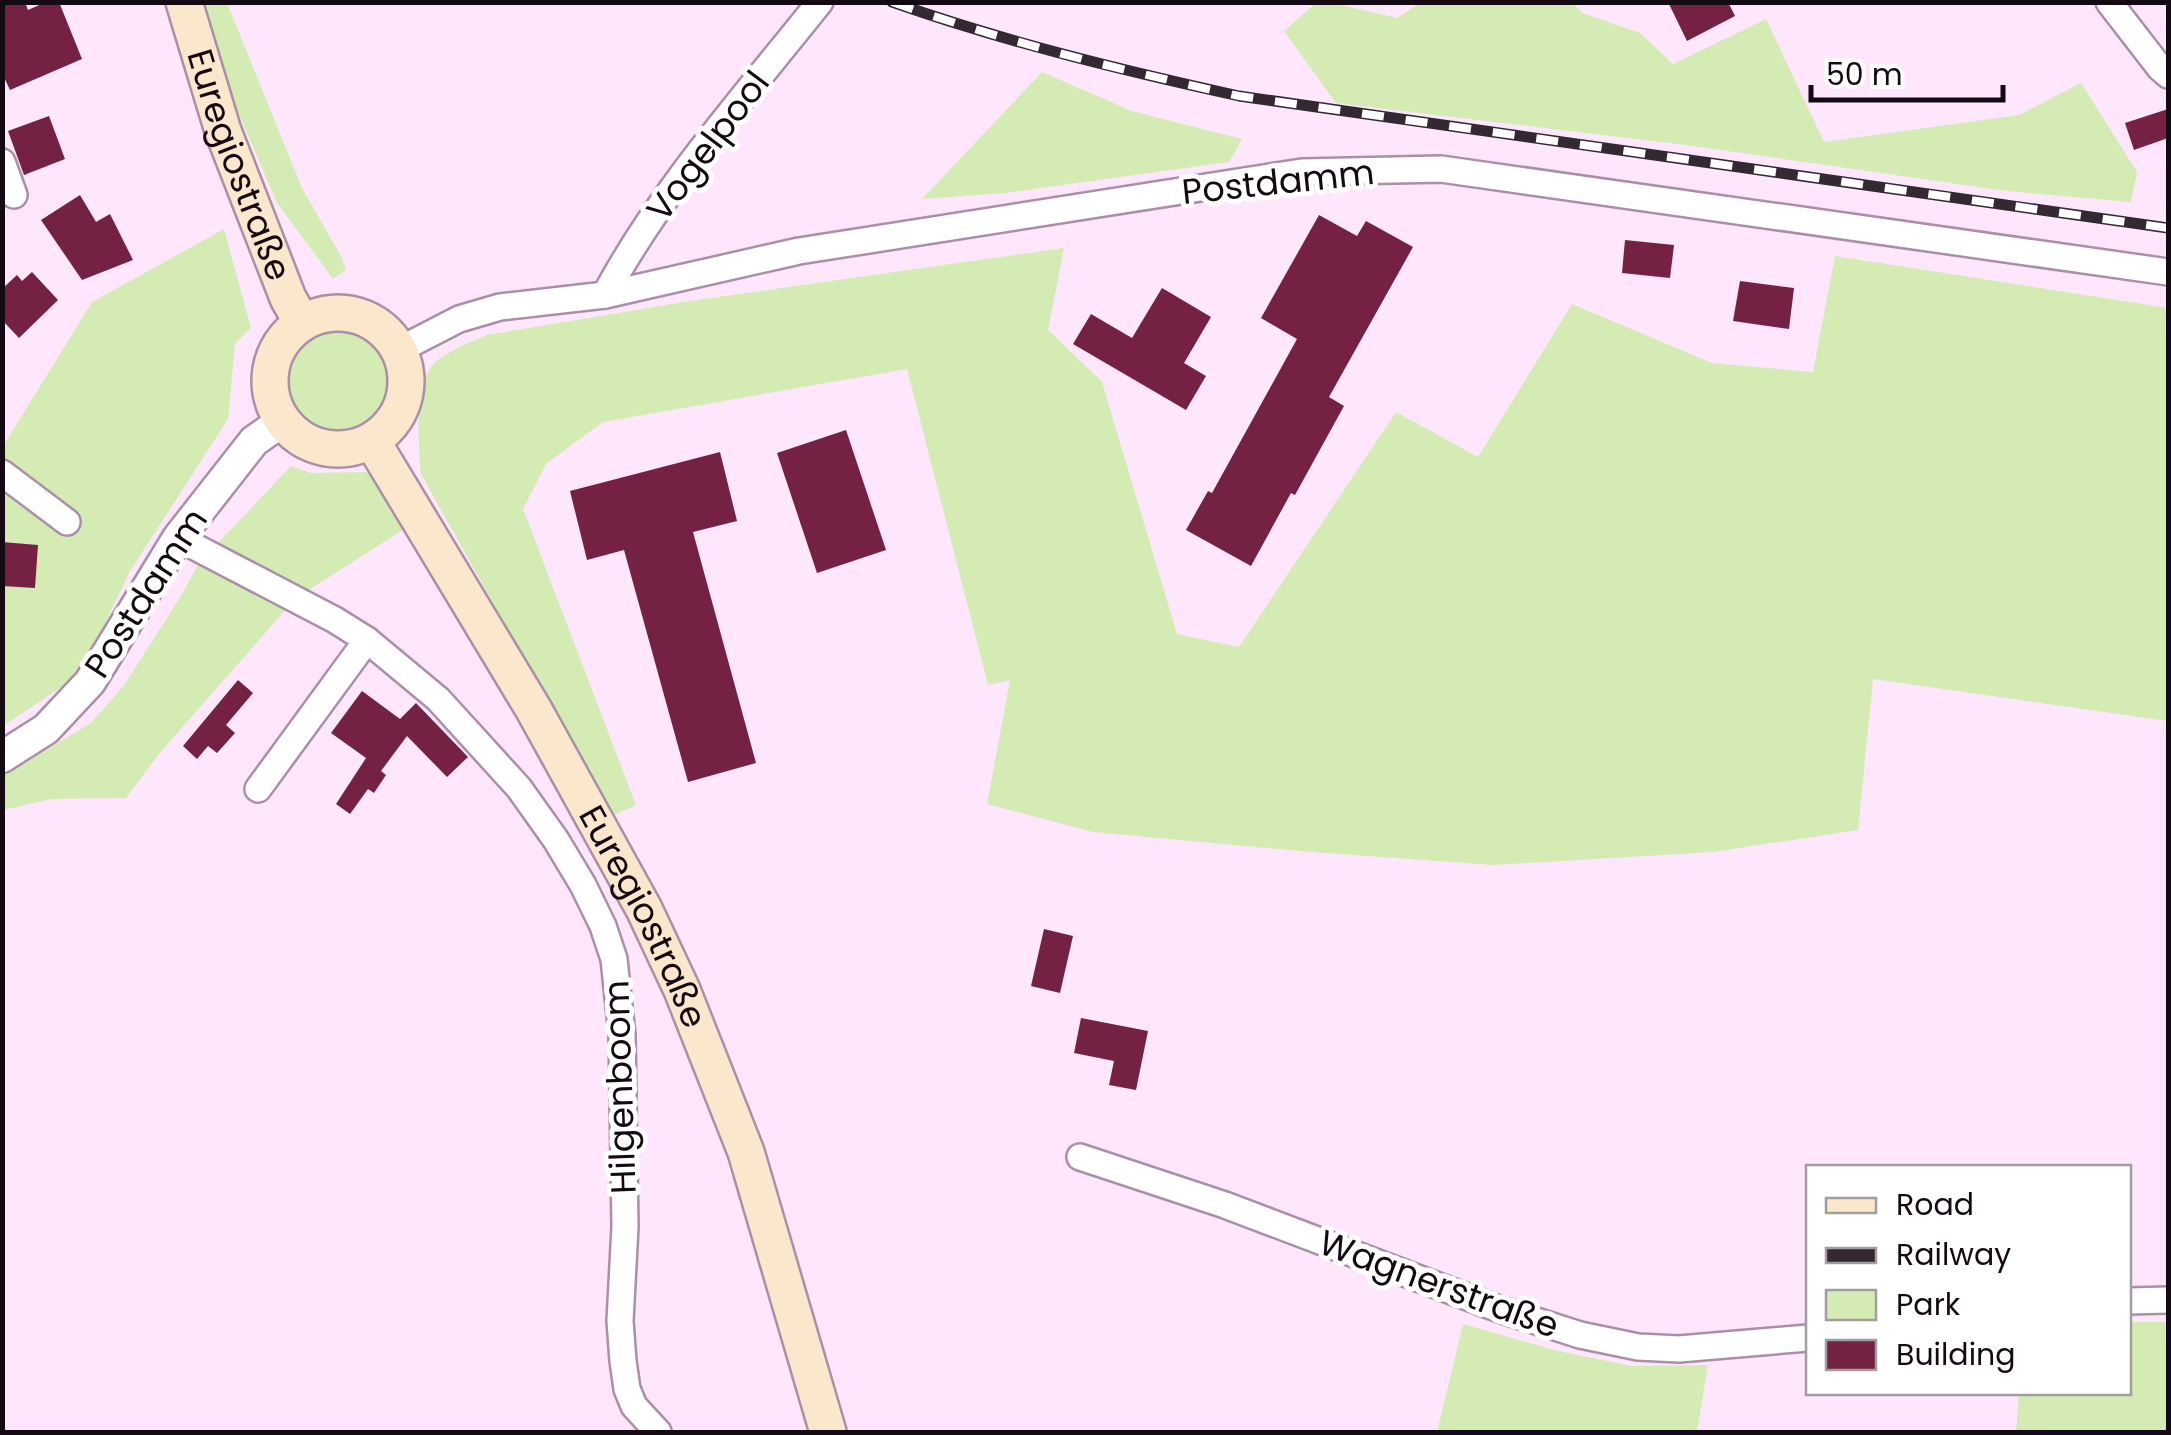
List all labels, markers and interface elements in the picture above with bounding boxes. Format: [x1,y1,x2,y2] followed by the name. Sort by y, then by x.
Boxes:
[1811,40,2004,102] scale bar
[176,43,304,288] street label: Euregiostraße
[1826,53,1903,96] text: 50 m
[635,60,780,231] street label: Vogelpool
[1179,147,1377,216] street label: Postdamm
[72,498,219,687] street label: Postdamm
[567,796,719,1035] street label: Euregiostraße
[591,979,648,1195] street label: Hilgenboom
[1806,1165,2131,1395] legend
[1896,1183,1974,1226] text: Road
[1312,1217,1566,1350] street label: Wagnerstraße
[1896,1233,2011,1276] text: Railway
[1896,1283,1961,1326] text: Park
[1896,1333,2016,1376] text: Building

